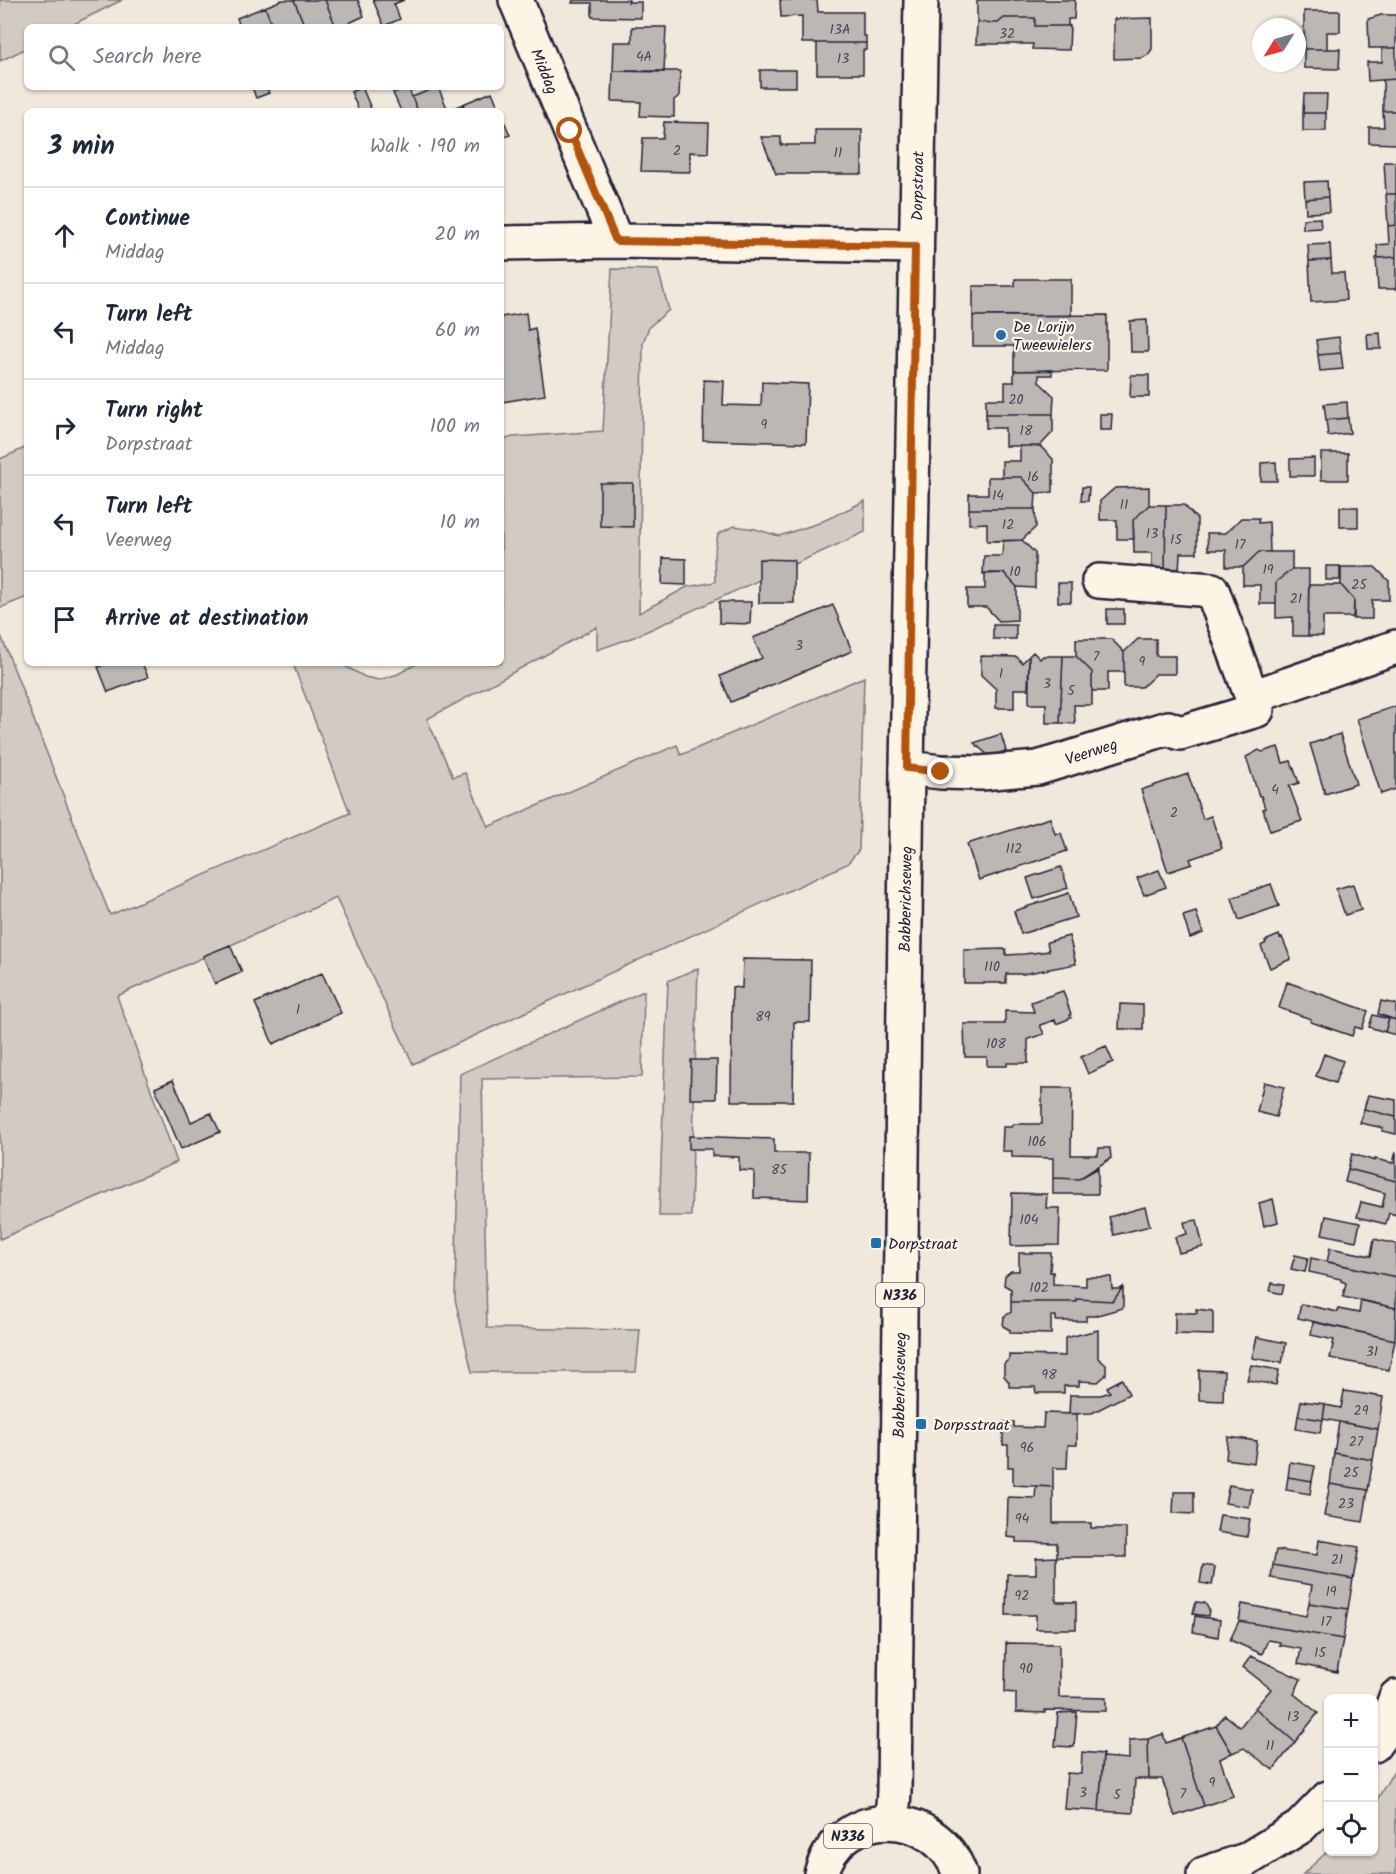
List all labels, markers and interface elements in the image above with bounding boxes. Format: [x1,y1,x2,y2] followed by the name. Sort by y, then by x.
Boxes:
[1252,18,1306,72] north arrow
[830,19,850,41] house number: 13A
[999,23,1015,45] house number: 32
[24,24,504,90] search box
[93,40,201,75] text: Search here
[45,41,78,74] icon: search
[523,45,564,98] street label: Middag
[636,46,652,68] house number: 4A
[837,48,849,70] house number: 13
[556,117,582,143] route start
[48,126,115,168] text: 3 min
[370,131,480,163] text: Walk · 190 m
[673,140,681,162] house number: 2
[834,142,842,164] house number: 11
[905,150,932,221] street label: Dorpstraat
[105,202,190,237] text: Continue
[48,219,81,252] icon: ahead
[434,219,480,251] text: 20 m
[105,237,164,269] text: Middag
[105,298,192,333] text: Turn left
[48,315,81,348] icon: left
[435,315,480,347] text: 60 m
[1013,315,1092,358] place label: De Lorijn Tweewielers
[994,328,1008,342] marker: De Lorijn Tweewielers
[105,333,164,365] text: Middag
[1008,389,1024,411] house number: 20
[105,394,203,429] text: Turn right
[48,411,81,444] icon: right
[430,411,480,443] text: 100 m
[761,414,768,436] house number: 9
[1020,420,1033,442] house number: 18
[105,429,193,461] text: Dorpstraat
[1027,466,1039,488] house number: 16
[992,485,1004,507] house number: 14
[105,490,192,525] text: Turn left
[1120,494,1128,516] house number: 11
[48,507,81,540] icon: left
[440,507,480,539] text: 10 m
[1002,514,1014,536] house number: 12
[1146,523,1158,545] house number: 13
[105,525,172,557] text: Veerweg
[1170,529,1183,551] house number: 15
[1235,534,1246,556] house number: 17
[1262,559,1274,581] house number: 19
[1009,561,1021,583] house number: 10
[1351,574,1368,596] house number: 25
[1290,588,1302,610] house number: 21
[105,602,308,637] text: Arrive at destination
[48,603,81,636] icon: arrive
[795,635,803,657] house number: 3
[1093,646,1100,668] house number: 7
[1139,651,1146,673] house number: 9
[999,663,1003,685] house number: 1
[1043,673,1051,695] house number: 3
[1067,680,1076,702] house number: 5
[1062,732,1121,773] street label: Veerweg
[927,758,953,784] route end
[1271,779,1279,801] house number: 4
[1170,802,1178,824] house number: 2
[1006,838,1022,860] house number: 112
[893,846,920,952] street label: Babberichseweg
[984,956,1000,978] house number: 110
[296,999,300,1021] house number: 1
[755,1006,771,1028] house number: 89
[986,1033,1006,1055] house number: 108
[1027,1131,1047,1153] house number: 106
[771,1159,788,1181] house number: 85
[1019,1209,1039,1231] house number: 104
[888,1232,959,1257] place label: Dorpstraat
[869,1236,883,1250] marker: Dorpstraat
[1029,1277,1049,1299] house number: 102
[876,1283,924,1307] road number: N336
[887,1332,914,1438] street label: Babberichseweg
[1366,1341,1378,1363] house number: 31
[1041,1364,1057,1386] house number: 98
[1354,1400,1369,1422] house number: 29
[933,1413,1011,1438] place label: Dorpsstraat
[914,1417,928,1431] marker: Dorpsstraat
[1349,1431,1364,1453] house number: 27
[1020,1437,1034,1459] house number: 96
[1343,1462,1360,1484] house number: 25
[1338,1493,1354,1515] house number: 23
[1015,1508,1030,1530] house number: 94
[1331,1549,1343,1571] house number: 21
[1325,1581,1337,1603] house number: 19
[1015,1585,1029,1607] house number: 92
[1321,1611,1332,1633] house number: 17
[1314,1642,1327,1664] house number: 15
[1019,1658,1033,1680] house number: 90
[1324,1694,1378,1856] map controls
[1324,1694,1378,1748] button: +
[1287,1706,1299,1728] house number: 13
[1266,1735,1274,1757] house number: 11
[1324,1748,1378,1802] button: −
[1209,1772,1216,1794] house number: 9
[1079,1782,1087,1804] house number: 3
[1180,1783,1187,1805] house number: 7
[1113,1784,1122,1806] house number: 5
[1324,1802,1378,1856] button: locate
[824,1824,872,1848] road number: N336

